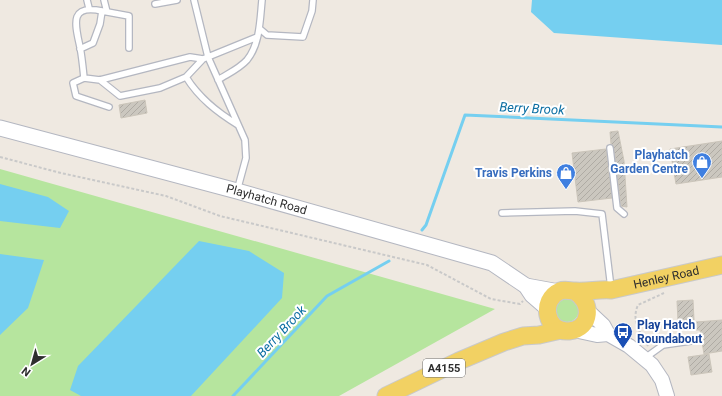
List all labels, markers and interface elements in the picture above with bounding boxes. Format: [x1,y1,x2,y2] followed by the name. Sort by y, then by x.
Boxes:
[499,99,565,118] water label: Berry Brook
[610,148,689,176] place label: Playhatch Garden Centre
[691,151,713,179] shop icon: Playhatch Garden Centre
[555,162,577,190] shop icon: Travis Perkins
[475,166,552,180] place label: Travis Perkins
[225,181,309,217] street label: Playhatch Road
[632,263,701,292] street label: Henley Road
[254,302,309,360] water label: Berry Brook
[637,318,702,346] place label: Play Hatch Roundabout
[612,321,634,349] bus stop icon: Play Hatch Roundabout
[12,344,52,384] north arrow
[423,359,465,377] road number: A4155
[19,364,33,379] text: N

